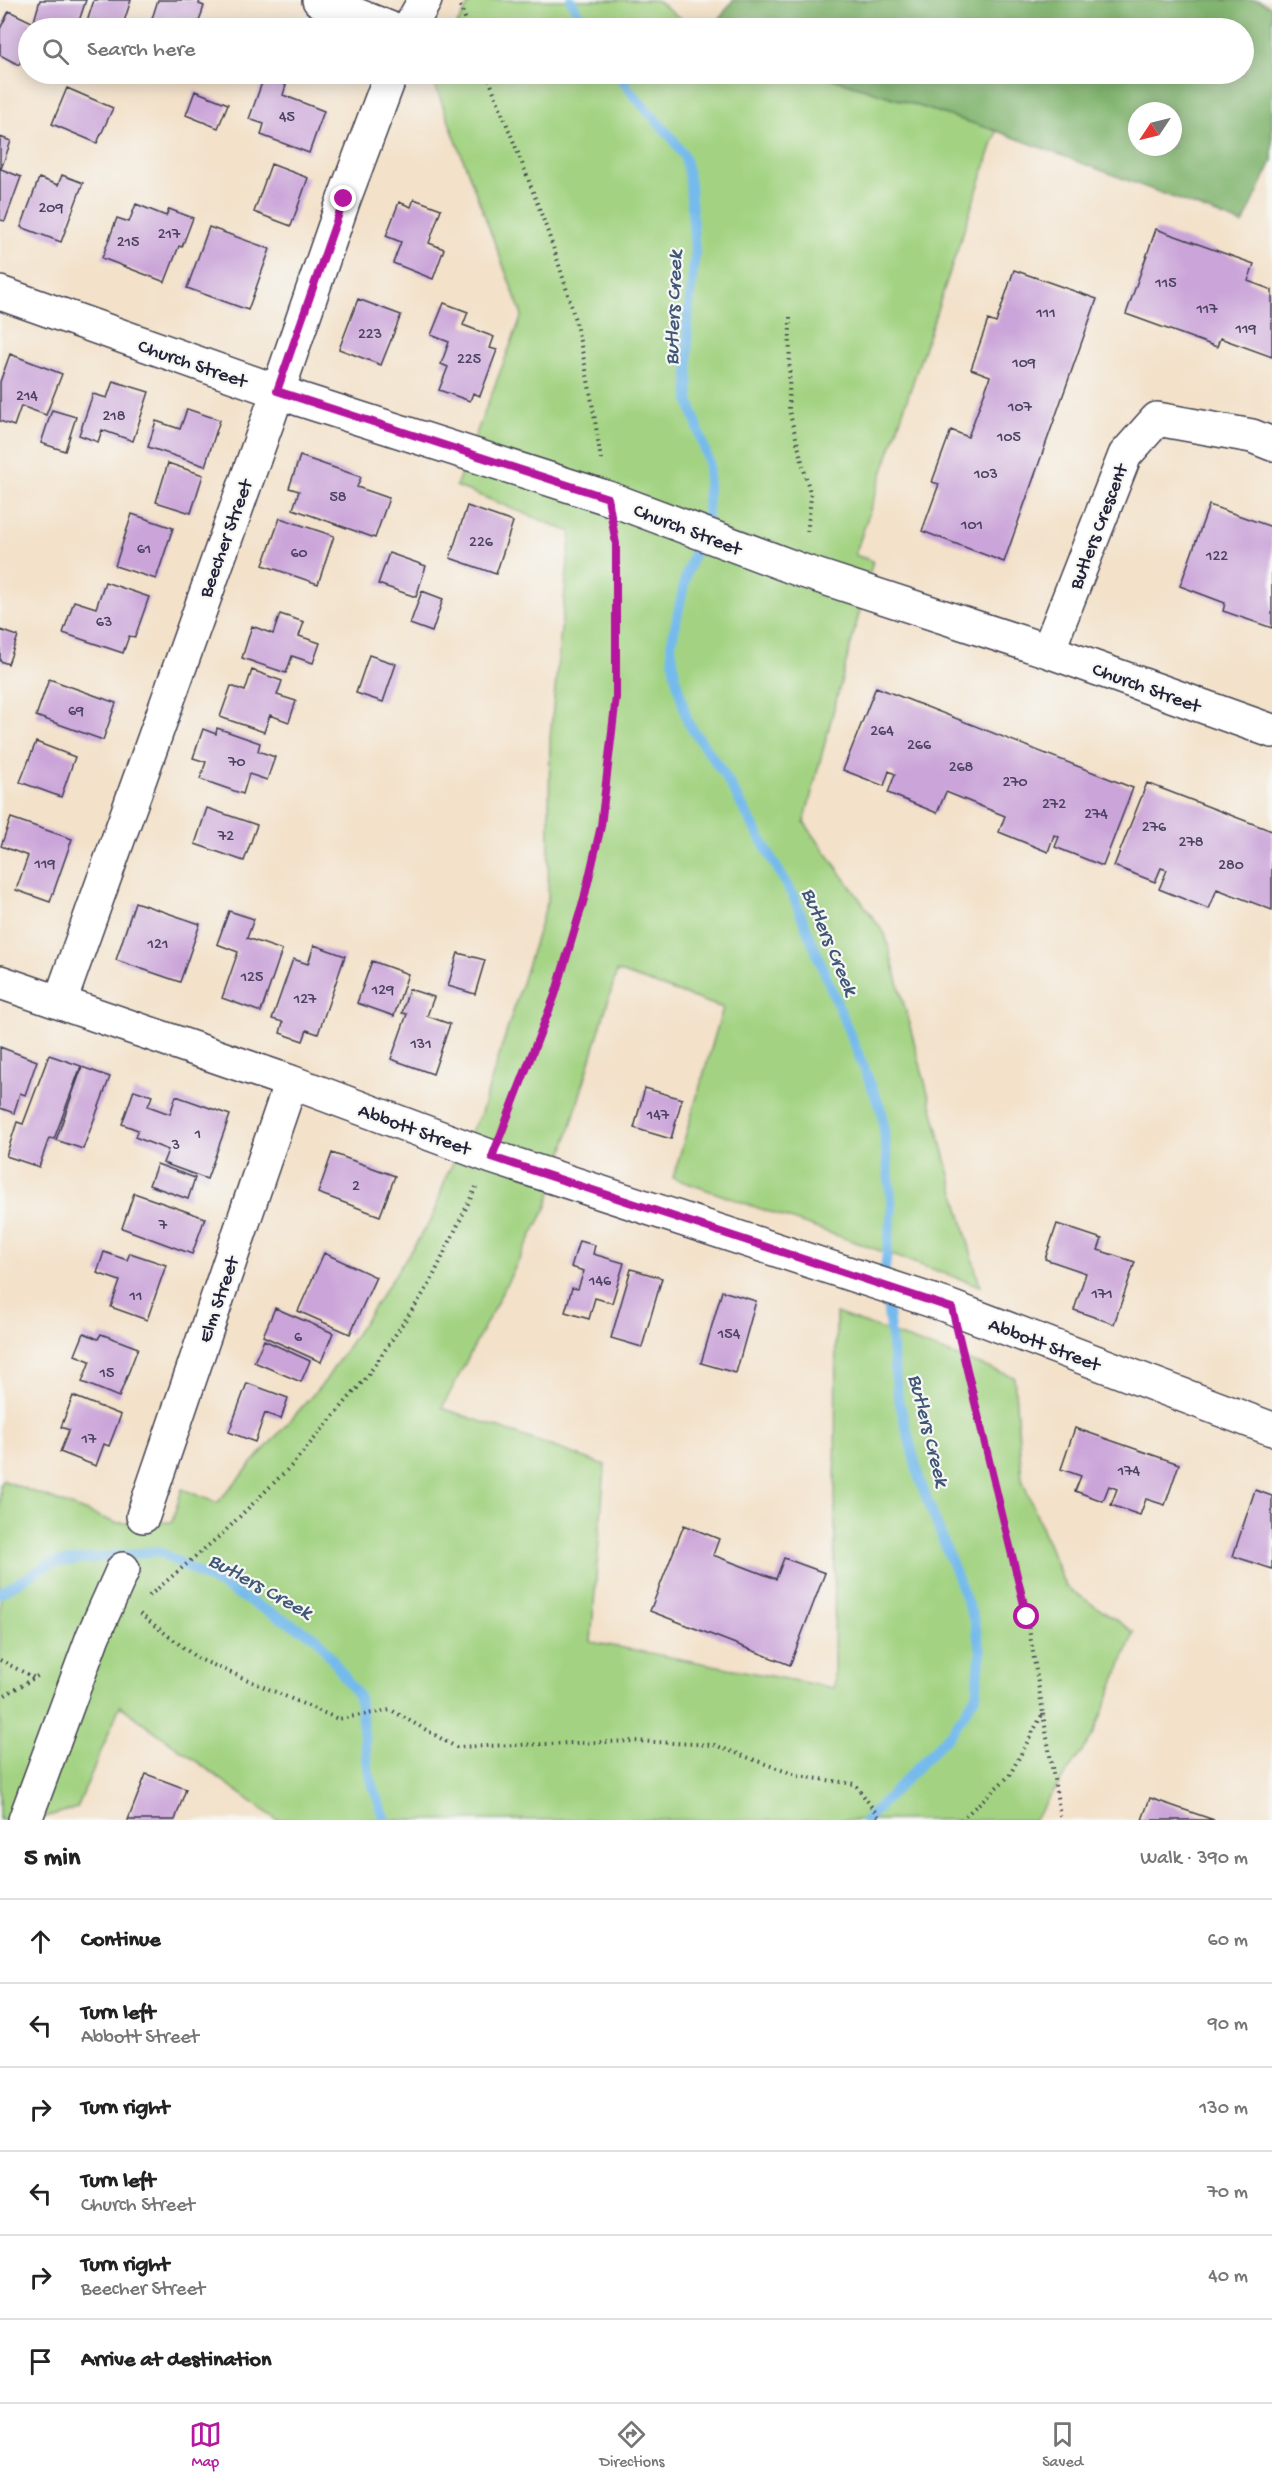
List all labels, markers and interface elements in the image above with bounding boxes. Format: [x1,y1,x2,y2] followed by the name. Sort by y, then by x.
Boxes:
[18,18,1254,84] search box
[39,35,72,68] icon: search
[87,38,195,64] text: Search here
[1128,102,1182,156] north arrow
[279,109,295,128] house number: 45
[330,185,356,211] route end
[39,200,63,219] house number: 209
[158,226,181,245] house number: 217
[117,234,139,253] house number: 215
[661,248,690,366] water label: Butlers Creek
[1154,275,1177,294] house number: 115
[1195,301,1218,320] house number: 117
[1035,305,1056,324] house number: 111
[1235,321,1256,340] house number: 119
[358,326,382,345] house number: 223
[134,336,251,395] street label: Church Street
[457,351,481,370] house number: 225
[1011,355,1036,374] house number: 109
[16,388,38,407] house number: 214
[1007,399,1033,418] house number: 107
[102,408,126,427] house number: 218
[996,429,1021,448] house number: 105
[1066,460,1135,594] street label: Butlers Crescent
[973,466,998,485] house number: 103
[195,475,260,602] street label: Beecher Street
[329,489,347,508] house number: 58
[630,500,746,563] street label: Church Street
[960,517,983,536] house number: 101
[469,534,494,553] house number: 226
[137,541,151,560] house number: 61
[290,545,308,564] house number: 60
[1205,548,1228,567] house number: 122
[96,614,112,633] house number: 63
[1088,659,1205,720] street label: Church Street
[68,703,84,722] house number: 69
[870,723,894,742] house number: 264
[907,737,932,756] house number: 266
[227,754,246,773] house number: 70
[949,759,974,778] house number: 268
[1002,774,1028,793] house number: 270
[1042,796,1066,815] house number: 272
[1084,806,1108,825] house number: 274
[1142,819,1167,838] house number: 276
[217,828,234,847] house number: 72
[1179,834,1204,853] house number: 278
[34,856,55,875] house number: 119
[1218,857,1244,876] house number: 280
[794,885,863,1002] water label: Butlers Creek
[147,936,168,955] house number: 121
[240,969,263,988] house number: 125
[371,982,394,1001] house number: 129
[293,991,317,1010] house number: 127
[409,1036,432,1055] house number: 131
[355,1100,475,1163] street label: Abbott Street
[646,1107,670,1126] house number: 147
[194,1126,201,1145] house number: 1
[171,1137,180,1156] house number: 3
[352,1178,360,1197] house number: 2
[158,1217,168,1236] house number: 7
[195,1253,246,1346] street label: Elm Street
[588,1273,612,1292] house number: 146
[1090,1286,1113,1305] house number: 171
[129,1288,142,1307] house number: 11
[985,1314,1105,1379] street label: Abbott Street
[717,1326,741,1345] house number: 154
[294,1329,303,1348] house number: 6
[99,1365,114,1384] house number: 15
[901,1372,953,1492] water label: Butlers Creek
[81,1431,97,1450] house number: 17
[1117,1463,1141,1482] house number: 174
[203,1549,318,1628] water label: Butlers Creek
[1013,1603,1039,1629] route start
[24,1844,80,1875] text: 5 min
[1140,1848,1248,1871] text: Walk · 390 m
[24,1925,57,1958] icon: ahead
[81,1928,161,1954] text: Continue
[1208,1930,1248,1953] text: 60 m
[81,2001,155,2027] text: Turn left
[24,2009,57,2042] icon: left
[1208,2014,1248,2037] text: 90 m
[81,2027,199,2050] text: Abbott Street
[24,2093,57,2126] icon: right
[81,2096,169,2122] text: Turn right
[1199,2098,1248,2121] text: 130 m
[81,2169,155,2195] text: Turn left
[24,2177,57,2210] icon: left
[1207,2182,1248,2205] text: 70 m
[81,2195,195,2218] text: Church Street
[81,2253,169,2279] text: Turn right
[24,2261,57,2294] icon: right
[1208,2266,1248,2289] text: 40 m
[81,2279,205,2302] text: Beecher Street
[24,2345,57,2378] icon: arrive
[81,2348,271,2374] text: Arrive at destination
[189,2418,222,2473] tab: Map
[599,2418,665,2473] tab: Directions
[1042,2418,1083,2473] tab: Saved

